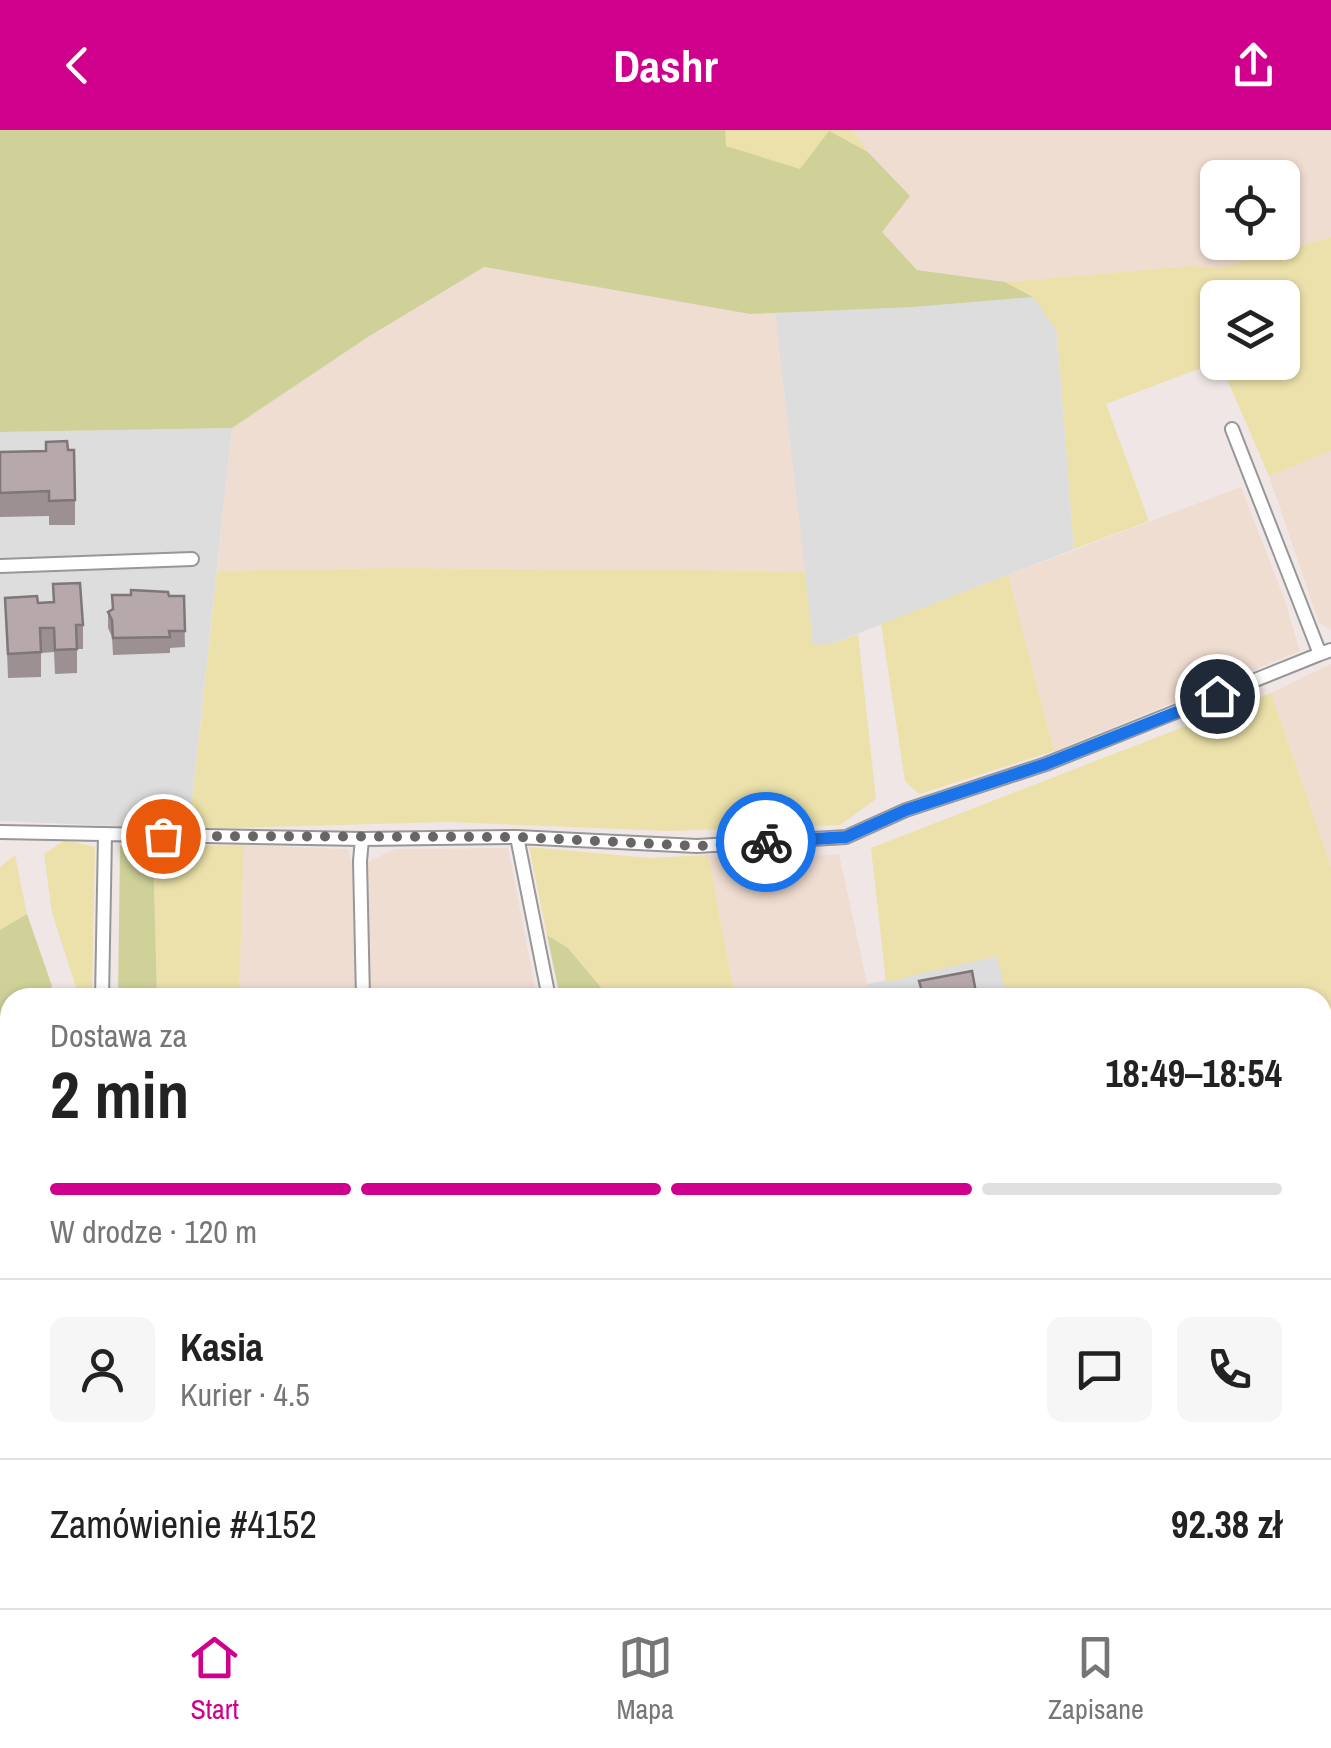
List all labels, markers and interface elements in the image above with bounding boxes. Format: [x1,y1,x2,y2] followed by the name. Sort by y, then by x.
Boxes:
[613,35,718,96] text: Dashr
[50,38,105,93] icon: back
[1226,38,1281,93] icon: share
[1200,160,1300,380] map controls
[1200,160,1300,260] button: locate
[1200,280,1300,380] button: layers
[1175,654,1260,739] pin
[1190,669,1245,724] icon: home
[716,792,816,892] courier
[121,794,206,879] pin
[136,809,191,864] icon: bag
[739,815,794,870] icon: bike
[50,1014,187,1057] text: Dostawa za
[1105,1048,1282,1099] text: 18:49–18:54
[50,1051,189,1138] text: 2 min
[50,1210,257,1253] text: W drodze · 120 m
[50,1317,155,1422] button: person
[1047,1317,1152,1422] button: chat
[1177,1317,1282,1422] button: phone
[180,1322,263,1373] text: Kasia
[180,1373,310,1416] text: Kurier · 4.5
[50,1499,317,1550] text: Zamówienie #4152
[1171,1499,1282,1550] text: 92.38 zł
[187,1630,242,1728] tab: Start
[616,1630,674,1728] tab: Mapa
[1048,1630,1144,1728] tab: Zapisane

